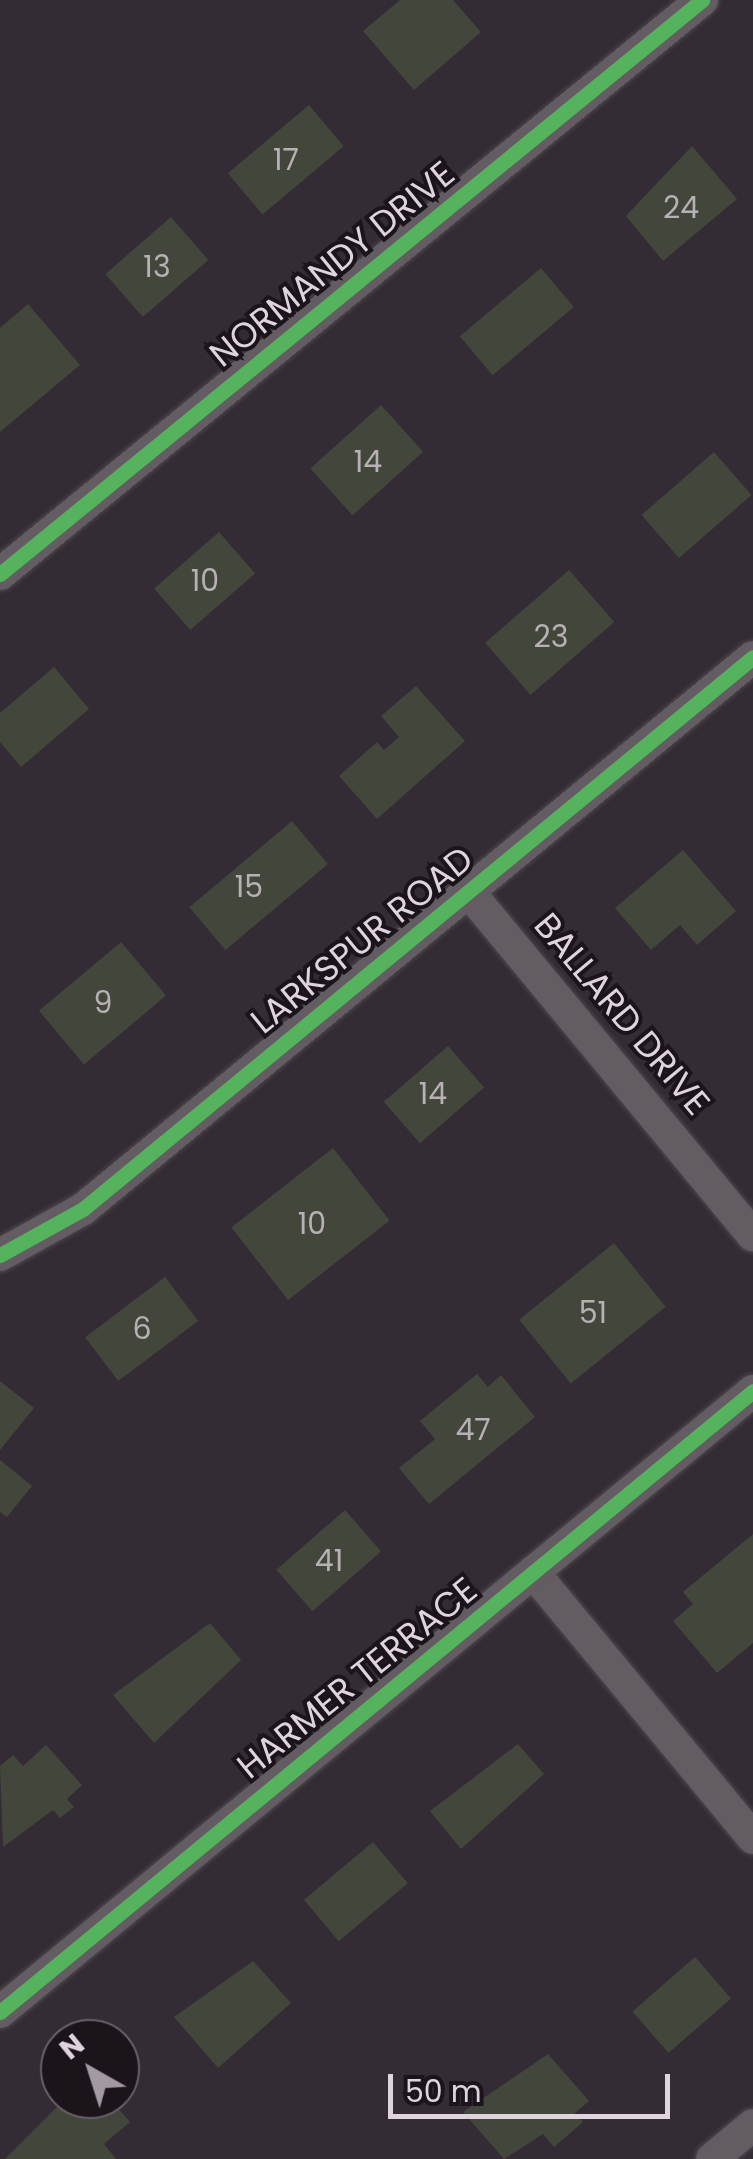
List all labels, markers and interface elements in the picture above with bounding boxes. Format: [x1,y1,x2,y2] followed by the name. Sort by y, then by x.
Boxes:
[273,142,299,178] house number: 17
[201,152,463,376] street label: NORMANDY DRIVE
[663,190,699,226] house number: 24
[143,249,171,285] house number: 13
[354,444,382,480] house number: 14
[191,563,219,599] house number: 10
[534,619,568,655] house number: 23
[243,838,481,1042] street label: LARKSPUR ROAD
[235,869,263,905] house number: 15
[525,905,719,1123] street label: BALLARD DRIVE
[94,985,112,1021] house number: 9
[419,1076,447,1112] house number: 14
[298,1206,326,1242] house number: 10
[579,1295,607,1331] house number: 51
[132,1311,152,1347] house number: 6
[455,1412,491,1448] house number: 47
[315,1543,343,1579] house number: 41
[229,1569,485,1787] street label: HARMER TERRACE
[40,2019,140,2119] north arrow
[52,2025,93,2069] text: N
[393,2054,676,2116] scale bar
[405,2070,482,2113] text: 50 m

